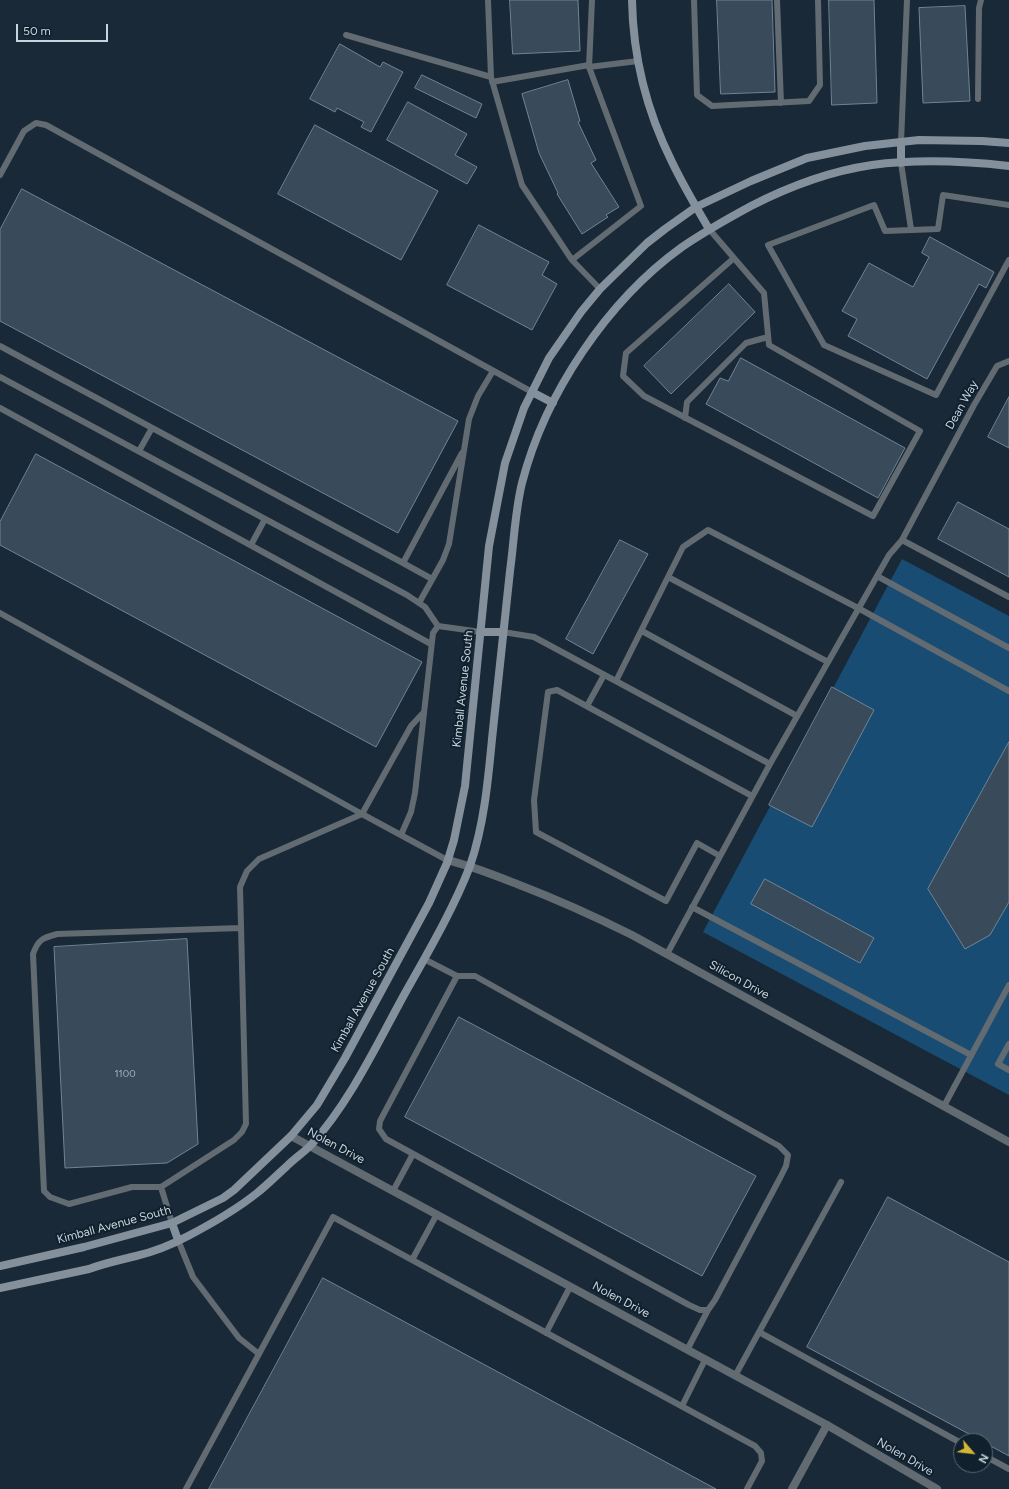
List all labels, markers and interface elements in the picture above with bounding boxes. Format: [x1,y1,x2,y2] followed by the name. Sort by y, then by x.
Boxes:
[18,16,110,42] scale bar
[23,24,51,38] text: 50 m
[943,378,981,432] street label: Dean Way
[450,630,476,748] street label: Kimball Avenue South
[328,945,398,1055] street label: Kimball Avenue South
[706,958,772,1002] street label: Silicon Drive
[114,1068,136,1080] house number: 1100
[305,1125,367,1167] street label: Nolen Drive
[55,1203,173,1247] street label: Kimball Avenue South
[590,1279,652,1321] street label: Nolen Drive
[953,1433,993,1473] north arrow
[874,1435,936,1479] street label: Nolen Drive
[975,1452,991,1465] text: N

